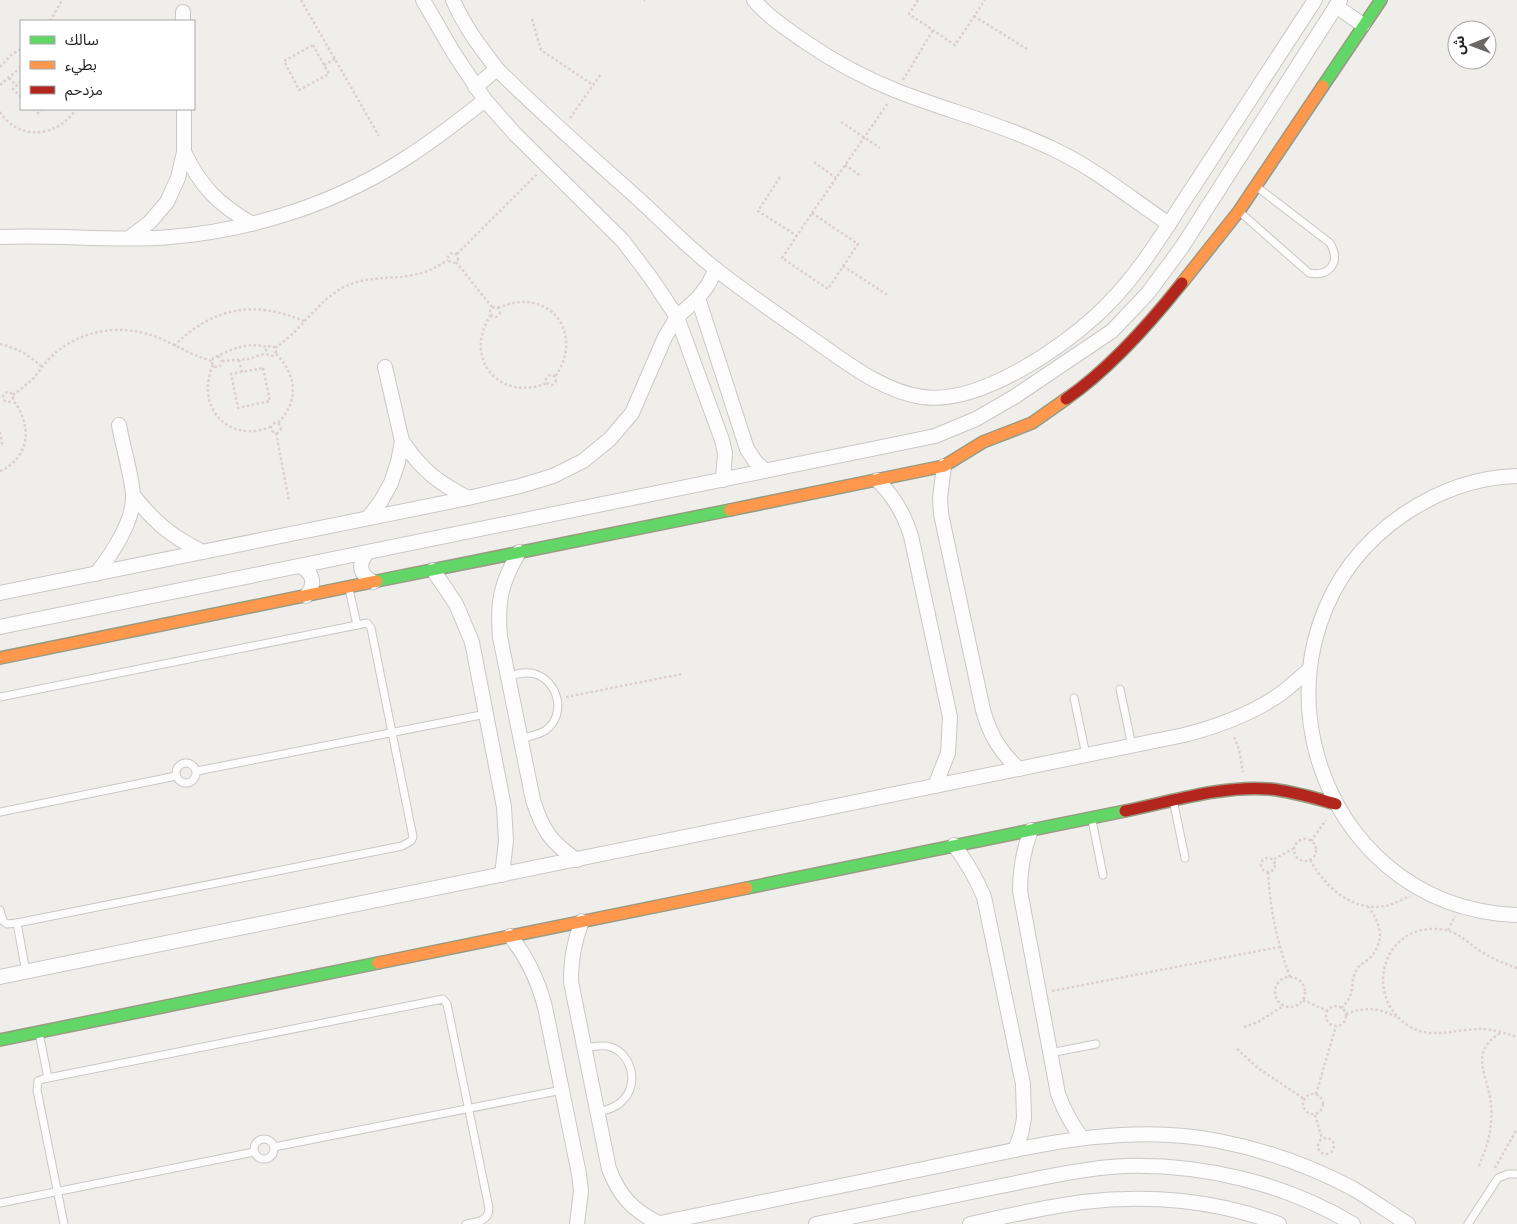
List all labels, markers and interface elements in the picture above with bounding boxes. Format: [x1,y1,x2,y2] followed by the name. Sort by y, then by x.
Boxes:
[20,20,195,110] legend
[1447,20,1497,70] north arrow
[65,31,99,48] text: سالك
[1451,35,1467,55] text: ش
[65,56,97,76] text: بطيء
[65,81,103,101] text: مزدحم

